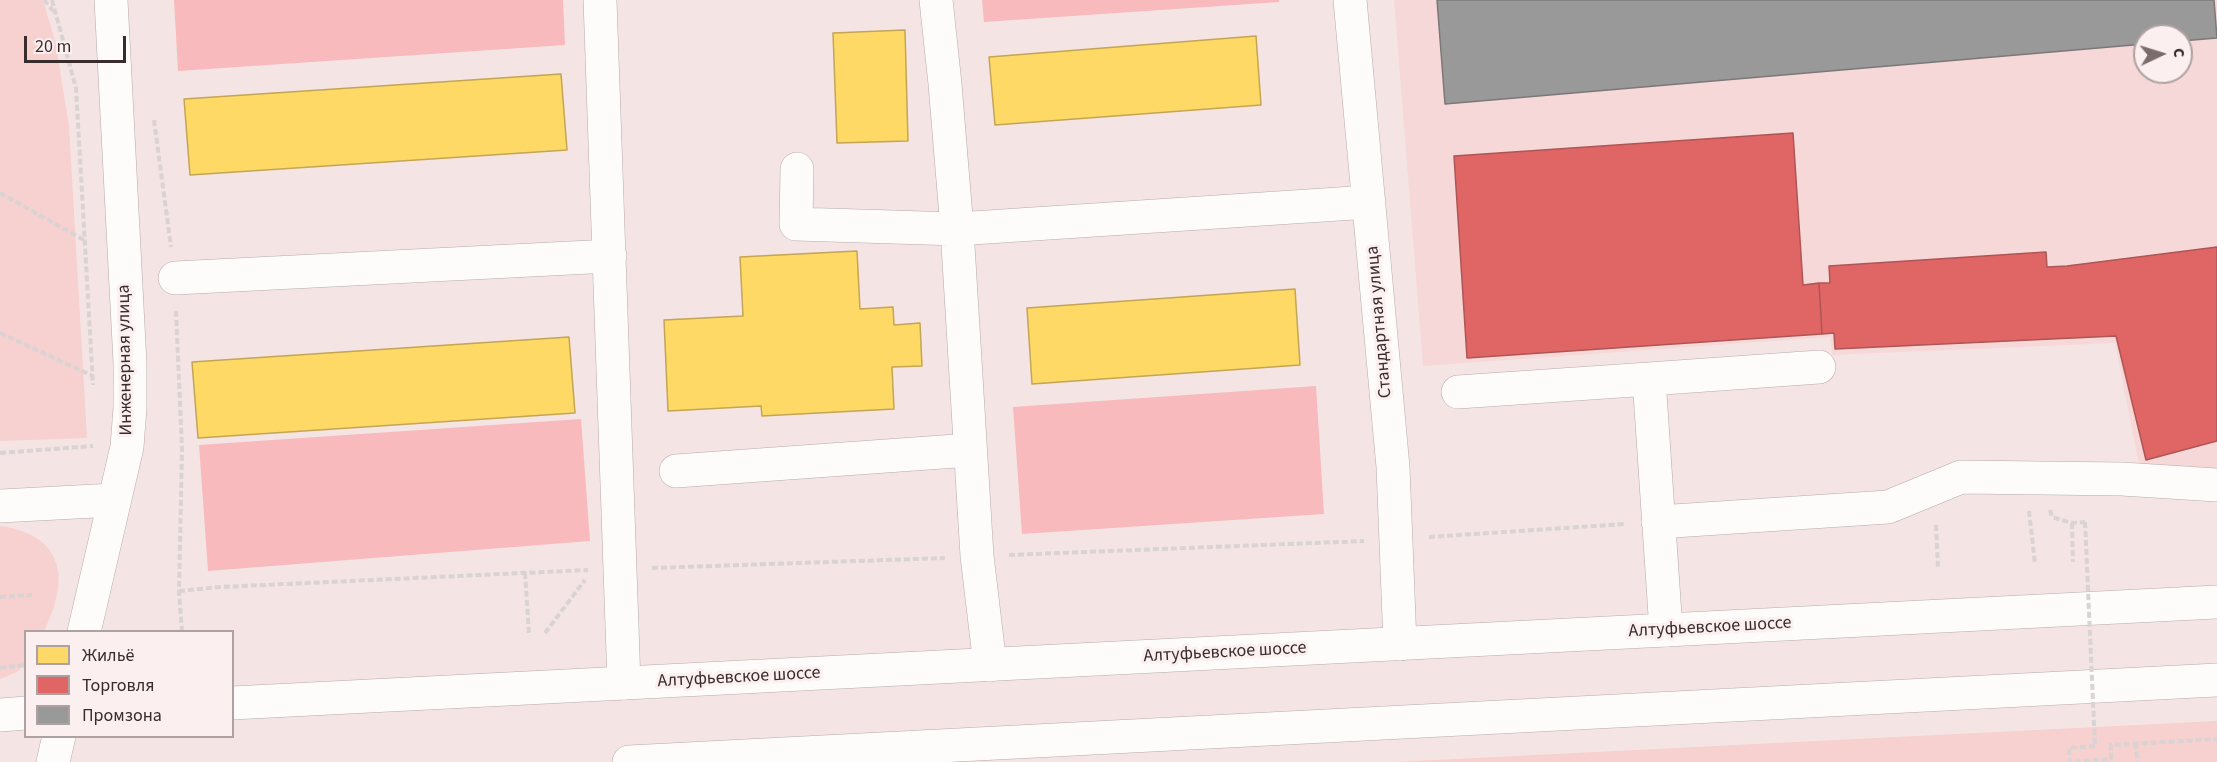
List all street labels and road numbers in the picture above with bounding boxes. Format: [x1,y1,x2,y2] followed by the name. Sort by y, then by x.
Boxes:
[1363,245,1397,399] street label: Стандартная улица
[114,284,138,436] street label: Инженерная улица
[1628,613,1792,643] street label: Алтуфьевское шоссе
[1143,638,1307,668] street label: Алтуфьевское шоссе
[657,663,821,693] street label: Алтуфьевское шоссе

